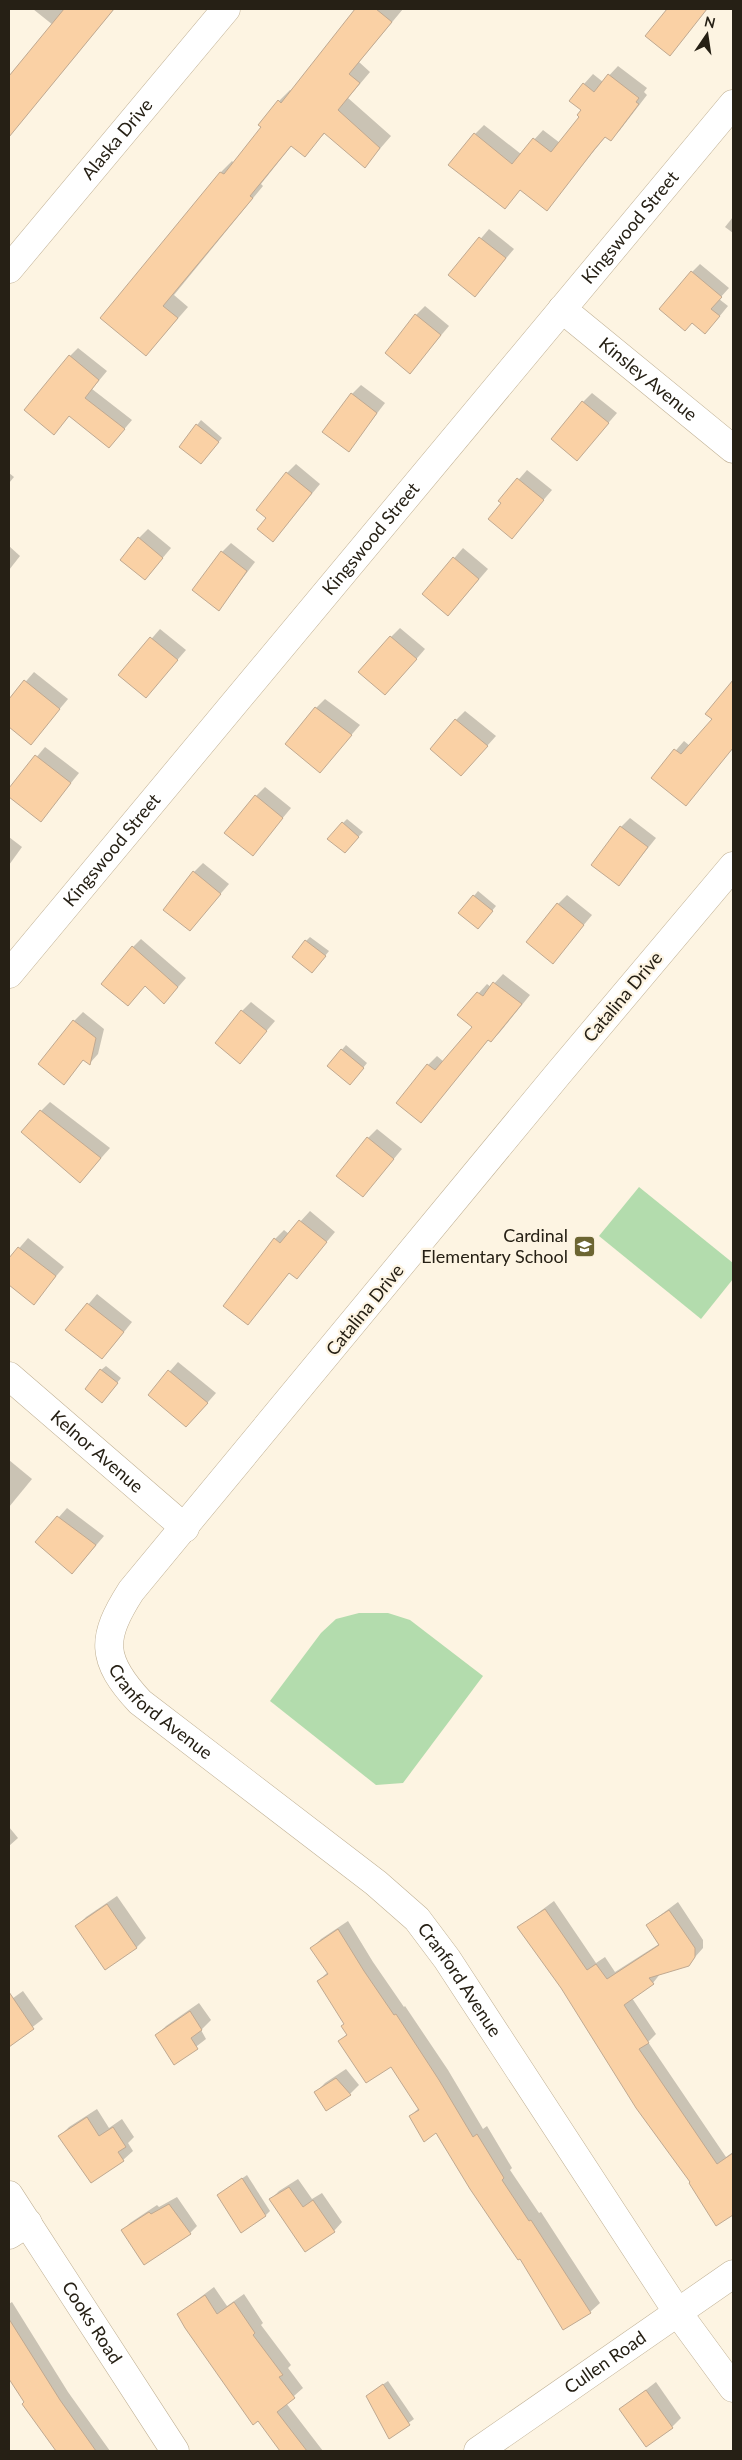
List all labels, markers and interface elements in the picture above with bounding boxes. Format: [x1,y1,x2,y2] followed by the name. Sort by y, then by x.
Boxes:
[682,10,732,60] north arrow
[703,12,717,31] text: N
[76,94,157,184] street label: Alaska Drive
[576,166,683,288] street label: Kingswood Street
[595,332,702,425] street label: Kinsley Avenue
[317,477,424,599] street label: Kingswood Street
[58,788,165,910] street label: Kingswood Street
[578,947,666,1046] street label: Catalina Drive
[421,1224,568,1267] place label: Cardinal Elementary School
[572,1234,596,1258] school or university icon: Cardinal Elementary School
[321,1259,408,1360] street label: Catalina Drive
[47,1405,148,1497] street label: Kelnor Avenue
[104,1660,217,1764] street label: Cranford Avenue
[414,1918,507,2041] street label: Cranford Avenue
[58,2277,127,2367] street label: Cooks Road
[560,2326,650,2398] street label: Cullen Road

